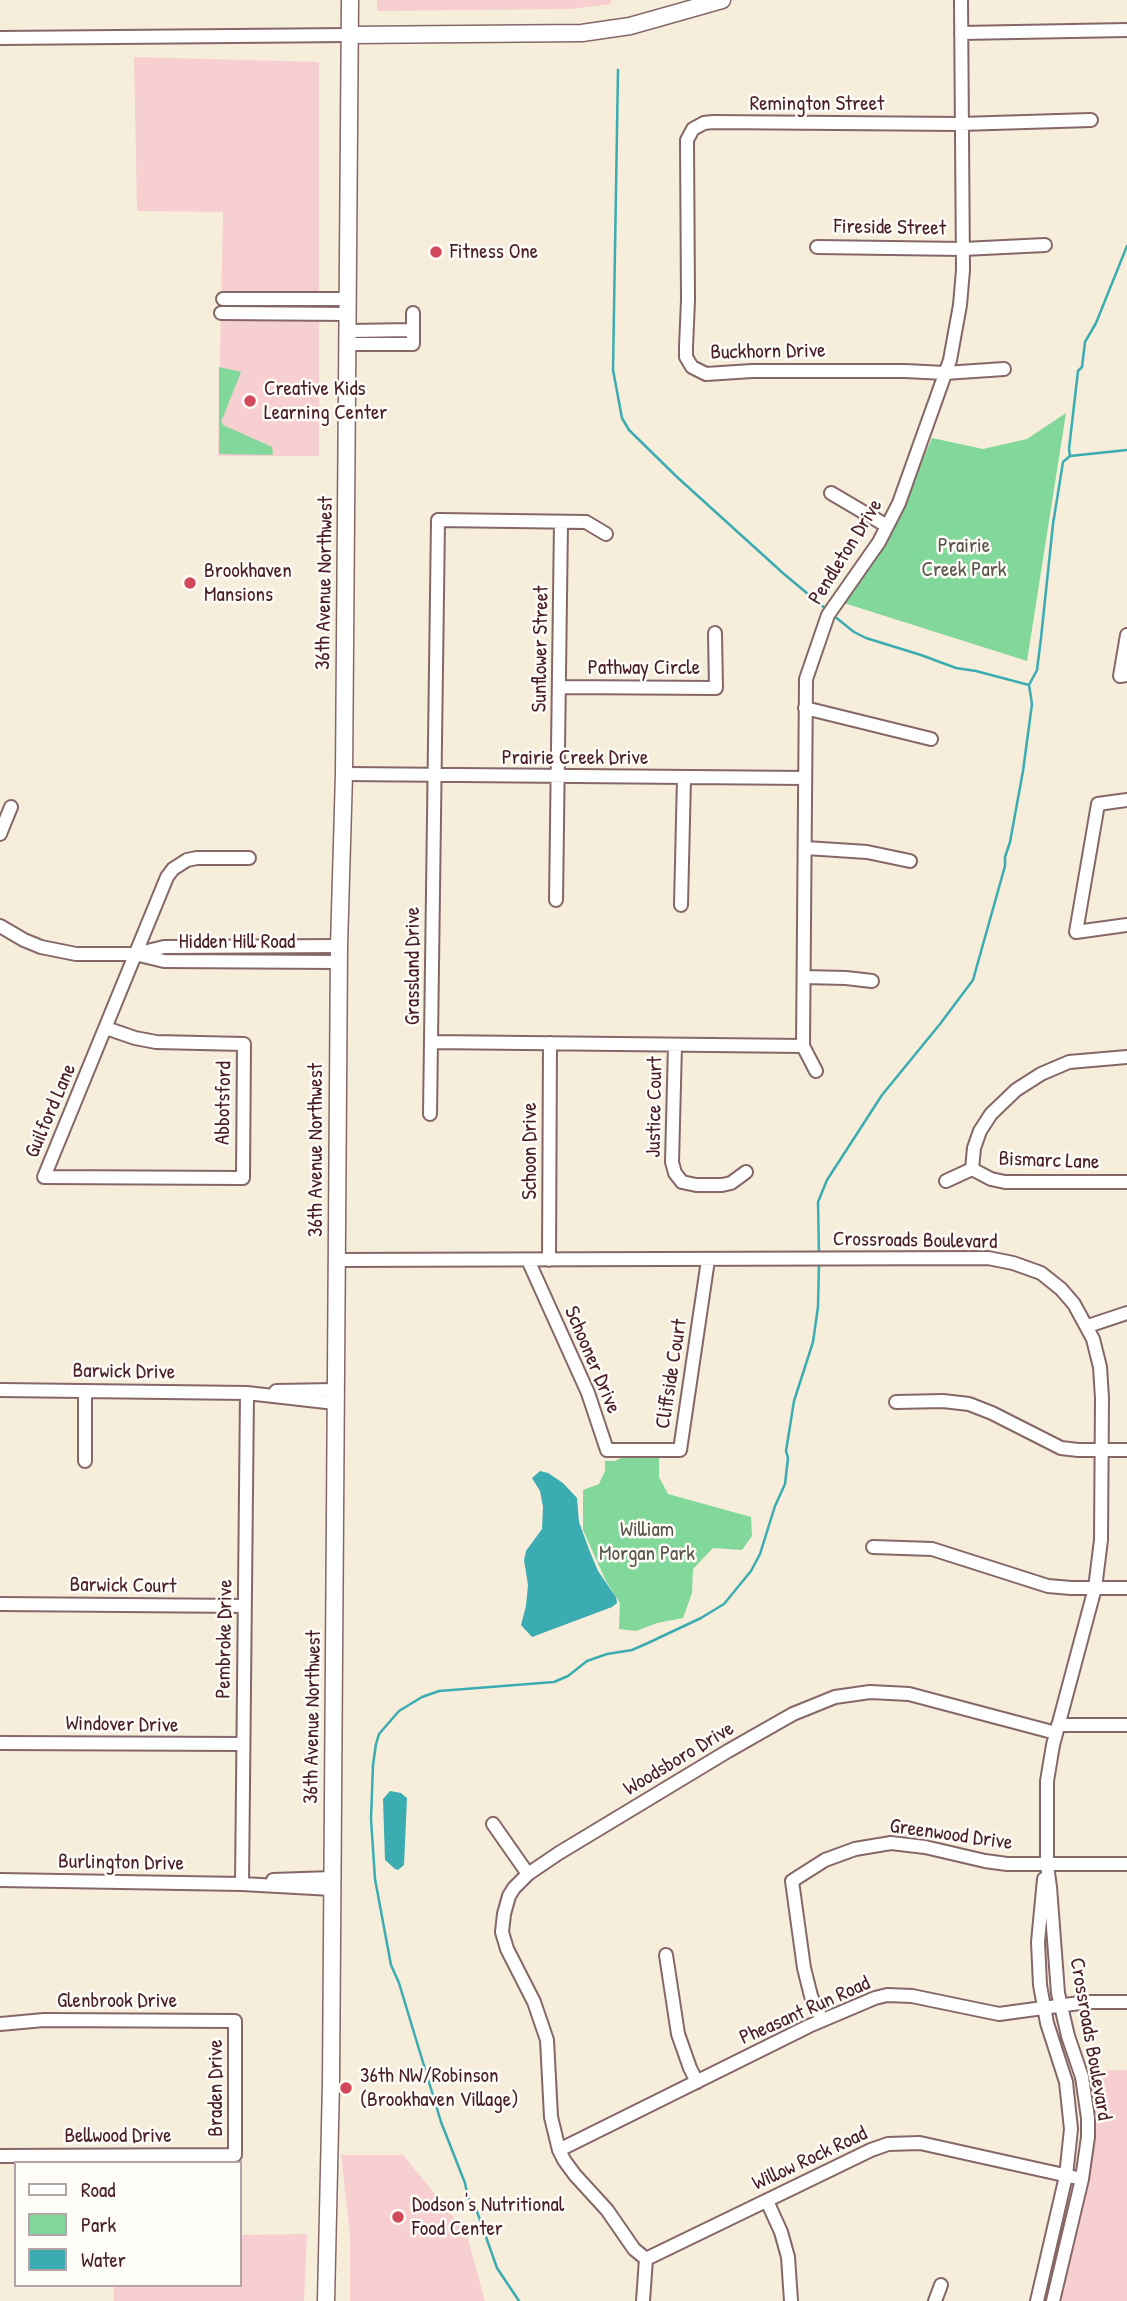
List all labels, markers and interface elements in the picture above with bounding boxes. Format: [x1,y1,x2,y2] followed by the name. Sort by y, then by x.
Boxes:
[750,91,884,117] street label: Remington Street
[834,214,946,242] street label: Fireside Street
[450,239,538,265] place label: Fitness One
[428,244,444,260] marker: Fitness One
[710,338,826,366] street label: Buckhorn Drive
[264,376,387,426] place label: Creative Kids Learning Center
[242,393,258,409] marker: Creative Kids Learning Center
[804,495,888,609] street label: Pendleton Drive
[311,496,339,670] street label: 36th Avenue Northwest
[922,533,1006,583] park label: Prairie Creek Park
[204,558,292,608] place label: Brookhaven Mansions
[182,575,198,591] marker: Brookhaven Mansions
[527,585,555,713] street label: Sunflower Street
[588,655,700,681] street label: Pathway Circle
[502,745,648,771] street label: Prairie Creek Drive
[400,907,426,1025] street label: Grassland Drive
[179,929,295,955] street label: Hidden Hill Road
[642,1056,668,1158] street label: Justice Court
[20,1060,82,1162] street label: Guilford Lane
[211,1061,237,1145] street label: Abbotsford
[303,1063,329,1237] street label: 36th Avenue Northwest
[517,1102,543,1200] street label: Schoon Drive
[998,1147,1100,1175] street label: Bismarc Lane
[833,1227,997,1255] street label: Crossroads Boulevard
[558,1303,626,1417] street label: Schooner Drive
[651,1317,693,1431] street label: Cliffside Court
[72,1359,176,1385] street label: Barwick Drive
[599,1517,695,1567] park label: William Morgan Park
[69,1572,177,1600] street label: Barwick Court
[211,1579,239,1699] street label: Pembroke Drive
[299,1630,327,1804] street label: 36th Avenue Northwest
[65,1711,179,1739] street label: Windover Drive
[619,1716,739,1802] street label: Woodsboro Drive
[888,1814,1014,1856] street label: Greenwood Drive
[58,1849,184,1877] street label: Burlington Drive
[1063,1956,1117,2122] street label: Crossroads Boulevard
[736,1971,874,2051] street label: Pheasant Run Road
[57,1988,177,2014] street label: Glenbrook Drive
[203,2039,229,2137] street label: Braden Drive
[360,2063,519,2113] place label: 36th NW/Robinson (Brookhaven Village)
[338,2080,354,2096] marker: 36th NW/Robinson (Brookhaven Village)
[749,2121,871,2197] street label: Willow Rock Road
[64,2123,172,2149] street label: Bellwood Drive
[14,2161,242,2287] legend
[81,2175,115,2204] text: Road
[412,2192,564,2242] place label: Dodson's Nutritional Food Center
[390,2209,406,2225] marker: Dodson's Nutritional Food Center
[81,2210,116,2239] text: Park
[81,2245,126,2274] text: Water

